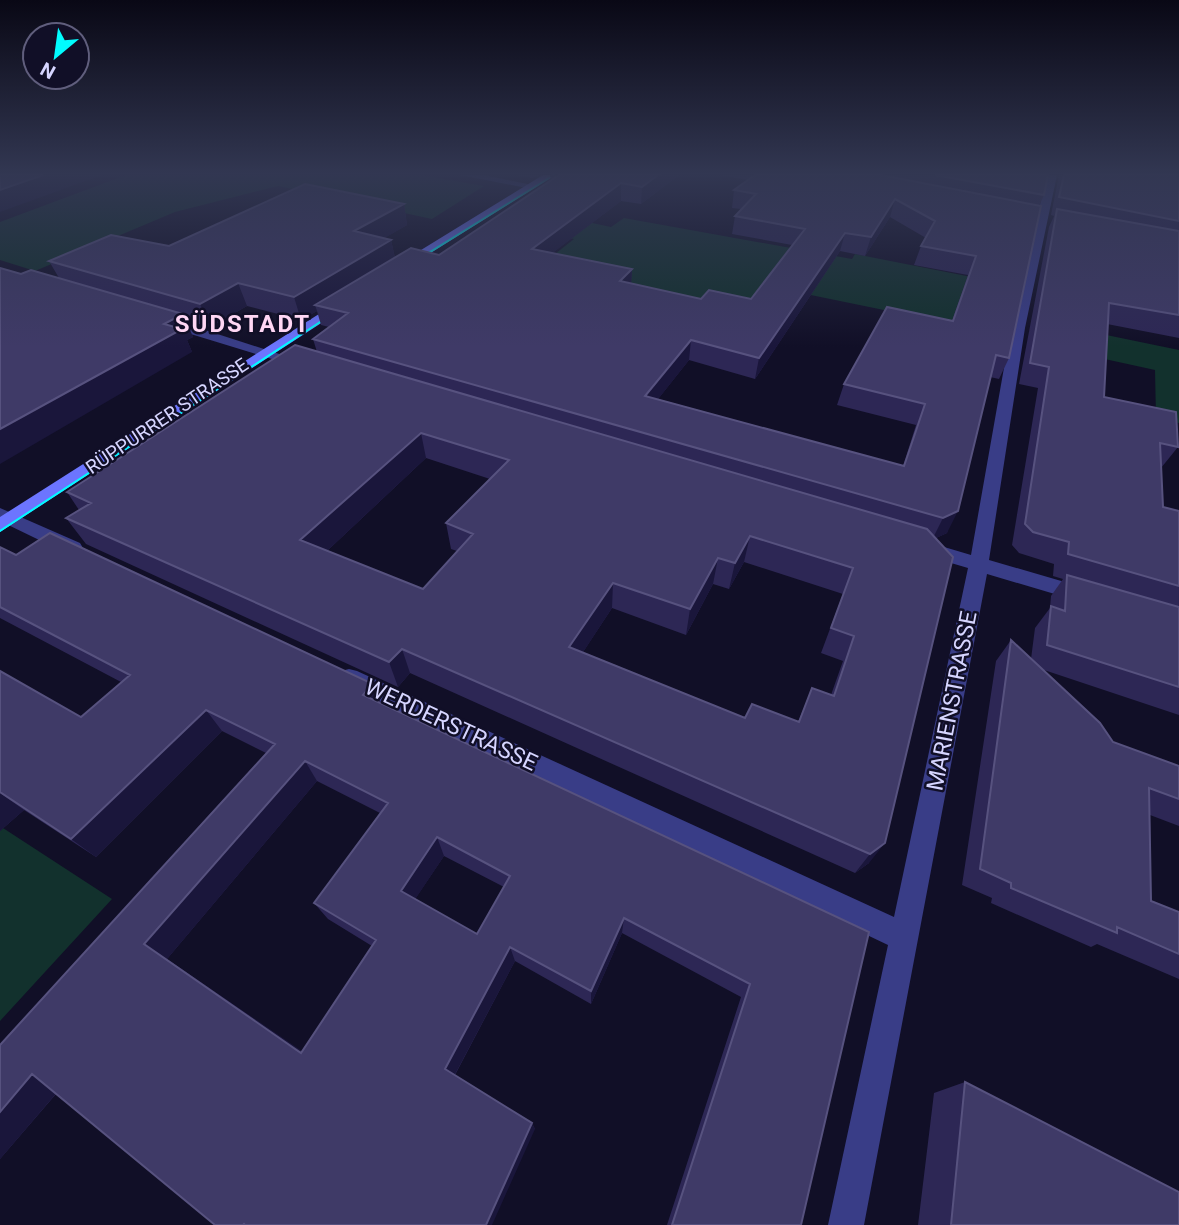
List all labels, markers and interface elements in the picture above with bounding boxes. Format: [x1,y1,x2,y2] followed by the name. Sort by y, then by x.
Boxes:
[21,21,91,91] north arrow
[37,57,59,84] text: N
[175,310,311,338] district label: SÜDSTADT
[81,353,253,479] street label: RÜPPURRER STRASSE
[921,609,983,793] street label: MARIENSTRASSE
[361,673,541,777] street label: WERDERSTRASSE

